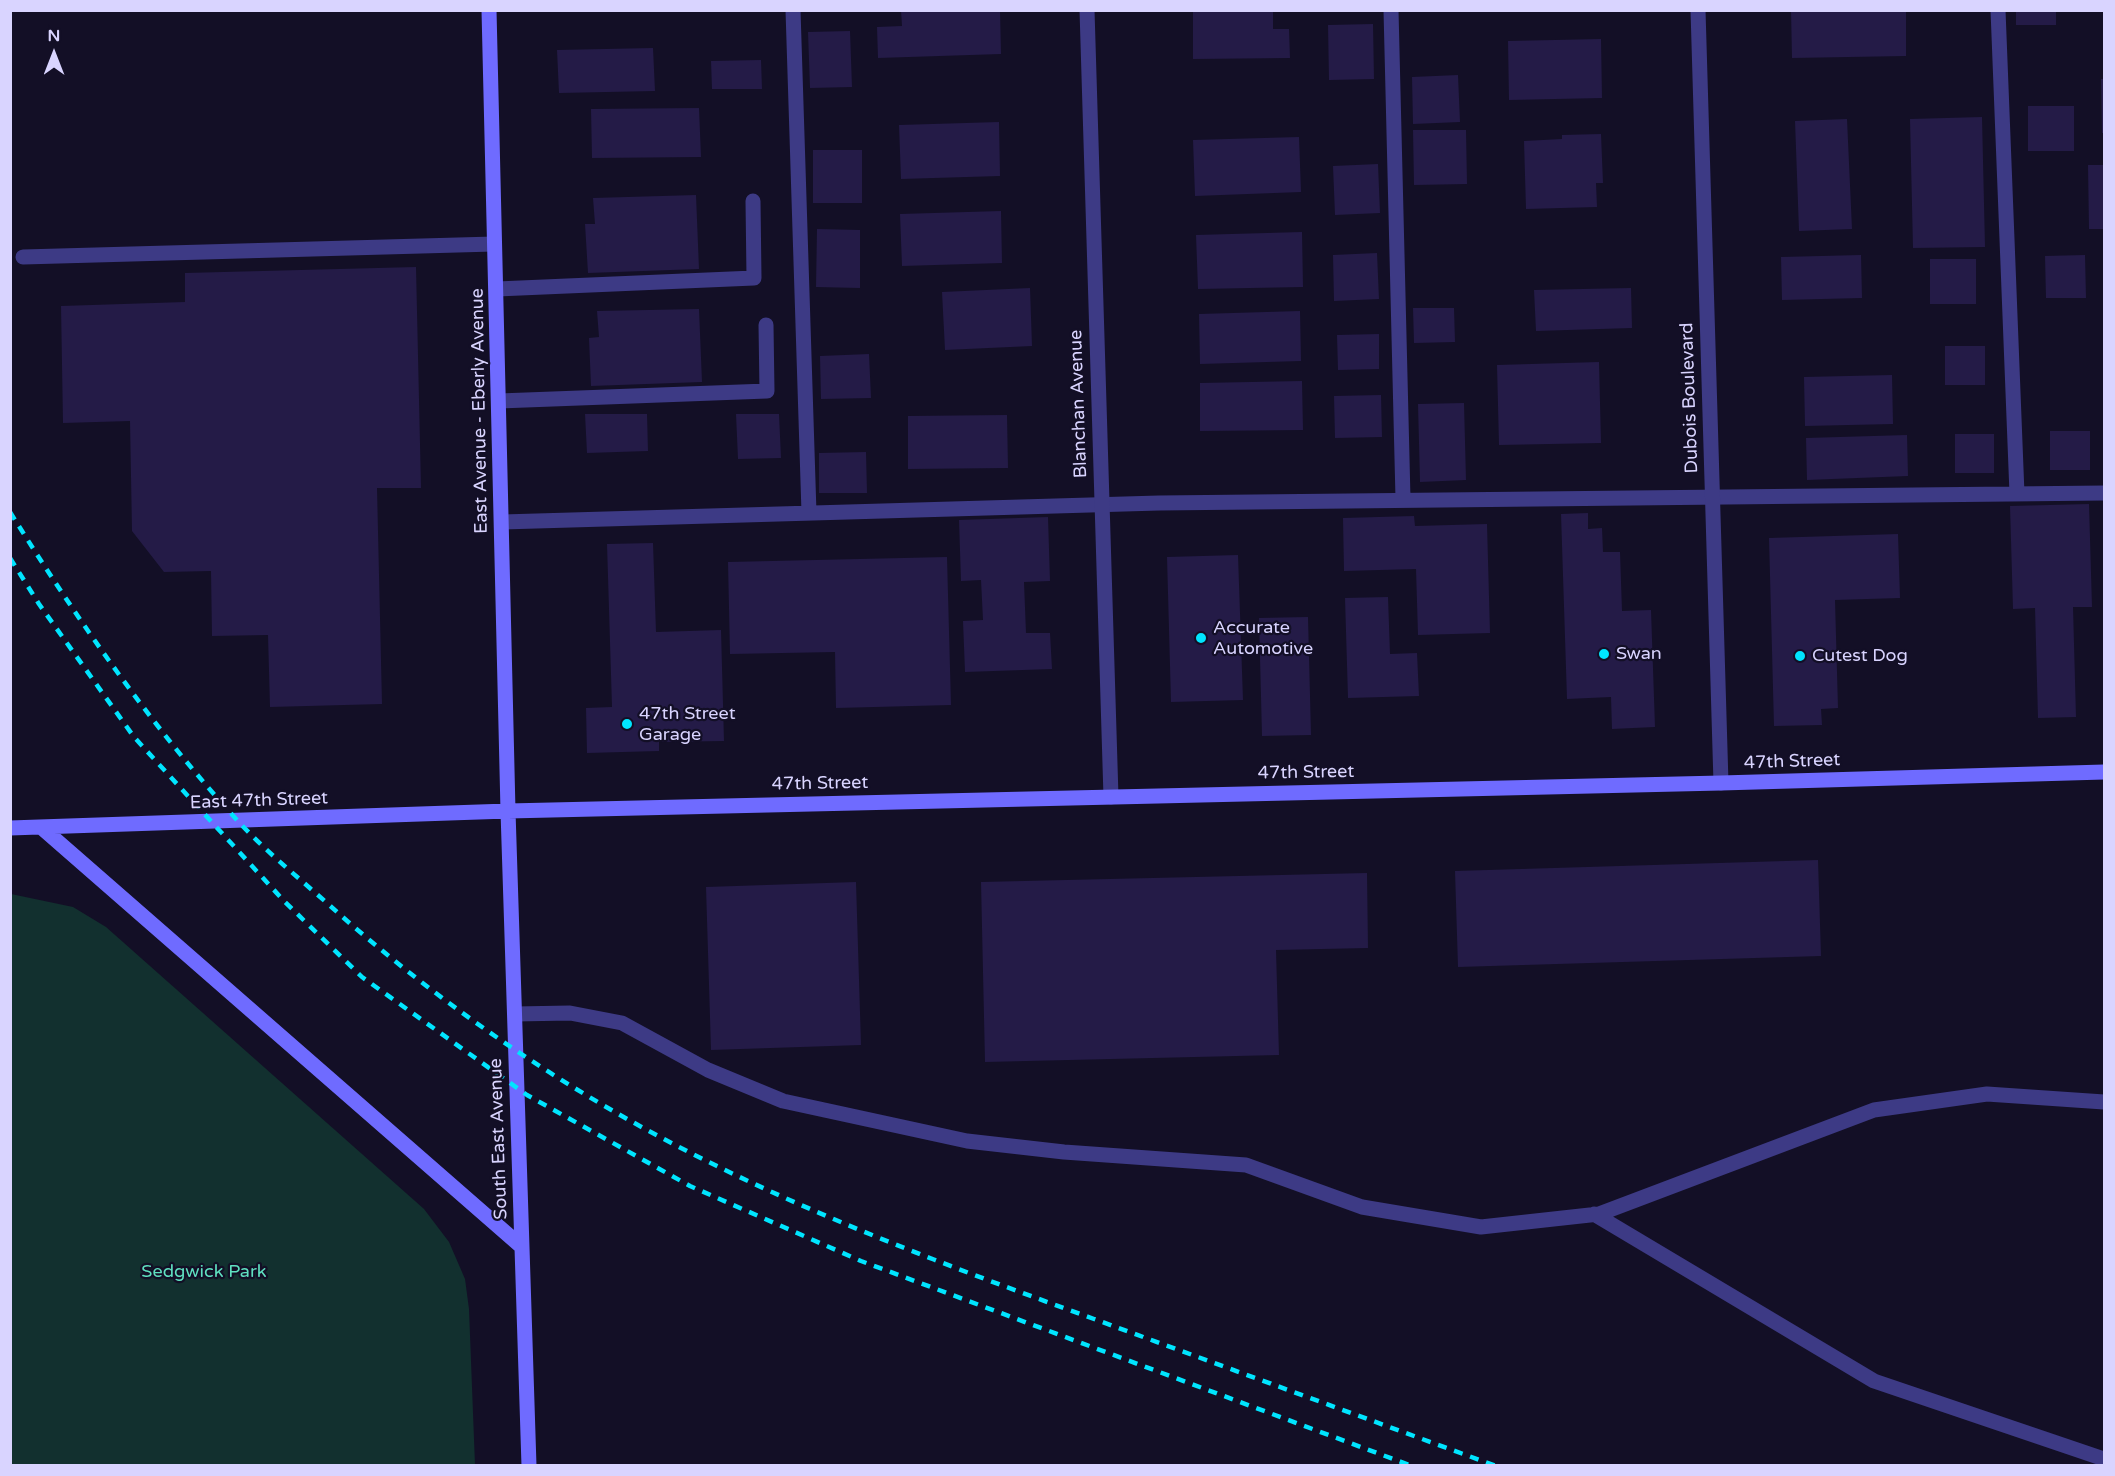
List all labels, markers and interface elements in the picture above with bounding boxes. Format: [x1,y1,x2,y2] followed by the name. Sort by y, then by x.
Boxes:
[24,24,84,84] north arrow
[48,26,60,46] text: N
[467,288,493,534] street label: East Avenue - Eberly Avenue
[1677,322,1703,474] street label: Dubois Boulevard
[1066,329,1092,479] street label: Blanchan Avenue
[1213,617,1313,660] place label: Accurate Automotive
[1194,631,1208,645] marker: Accurate Automotive
[1616,643,1662,665] place label: Swan
[1812,645,1908,667] place label: Cutest Dog
[1597,647,1611,661] marker: Swan
[1793,649,1807,663] marker: Cutest Dog
[639,703,736,746] place label: 47th Street Garage
[620,717,634,731] marker: 47th Street Garage
[1743,750,1841,774] street label: 47th Street
[1258,761,1354,785] street label: 47th Street
[772,772,868,796] street label: 47th Street
[190,788,328,814] street label: East 47th Street
[485,1058,513,1220] street label: South East Avenue
[141,1261,267,1283] park label: Sedgwick Park

